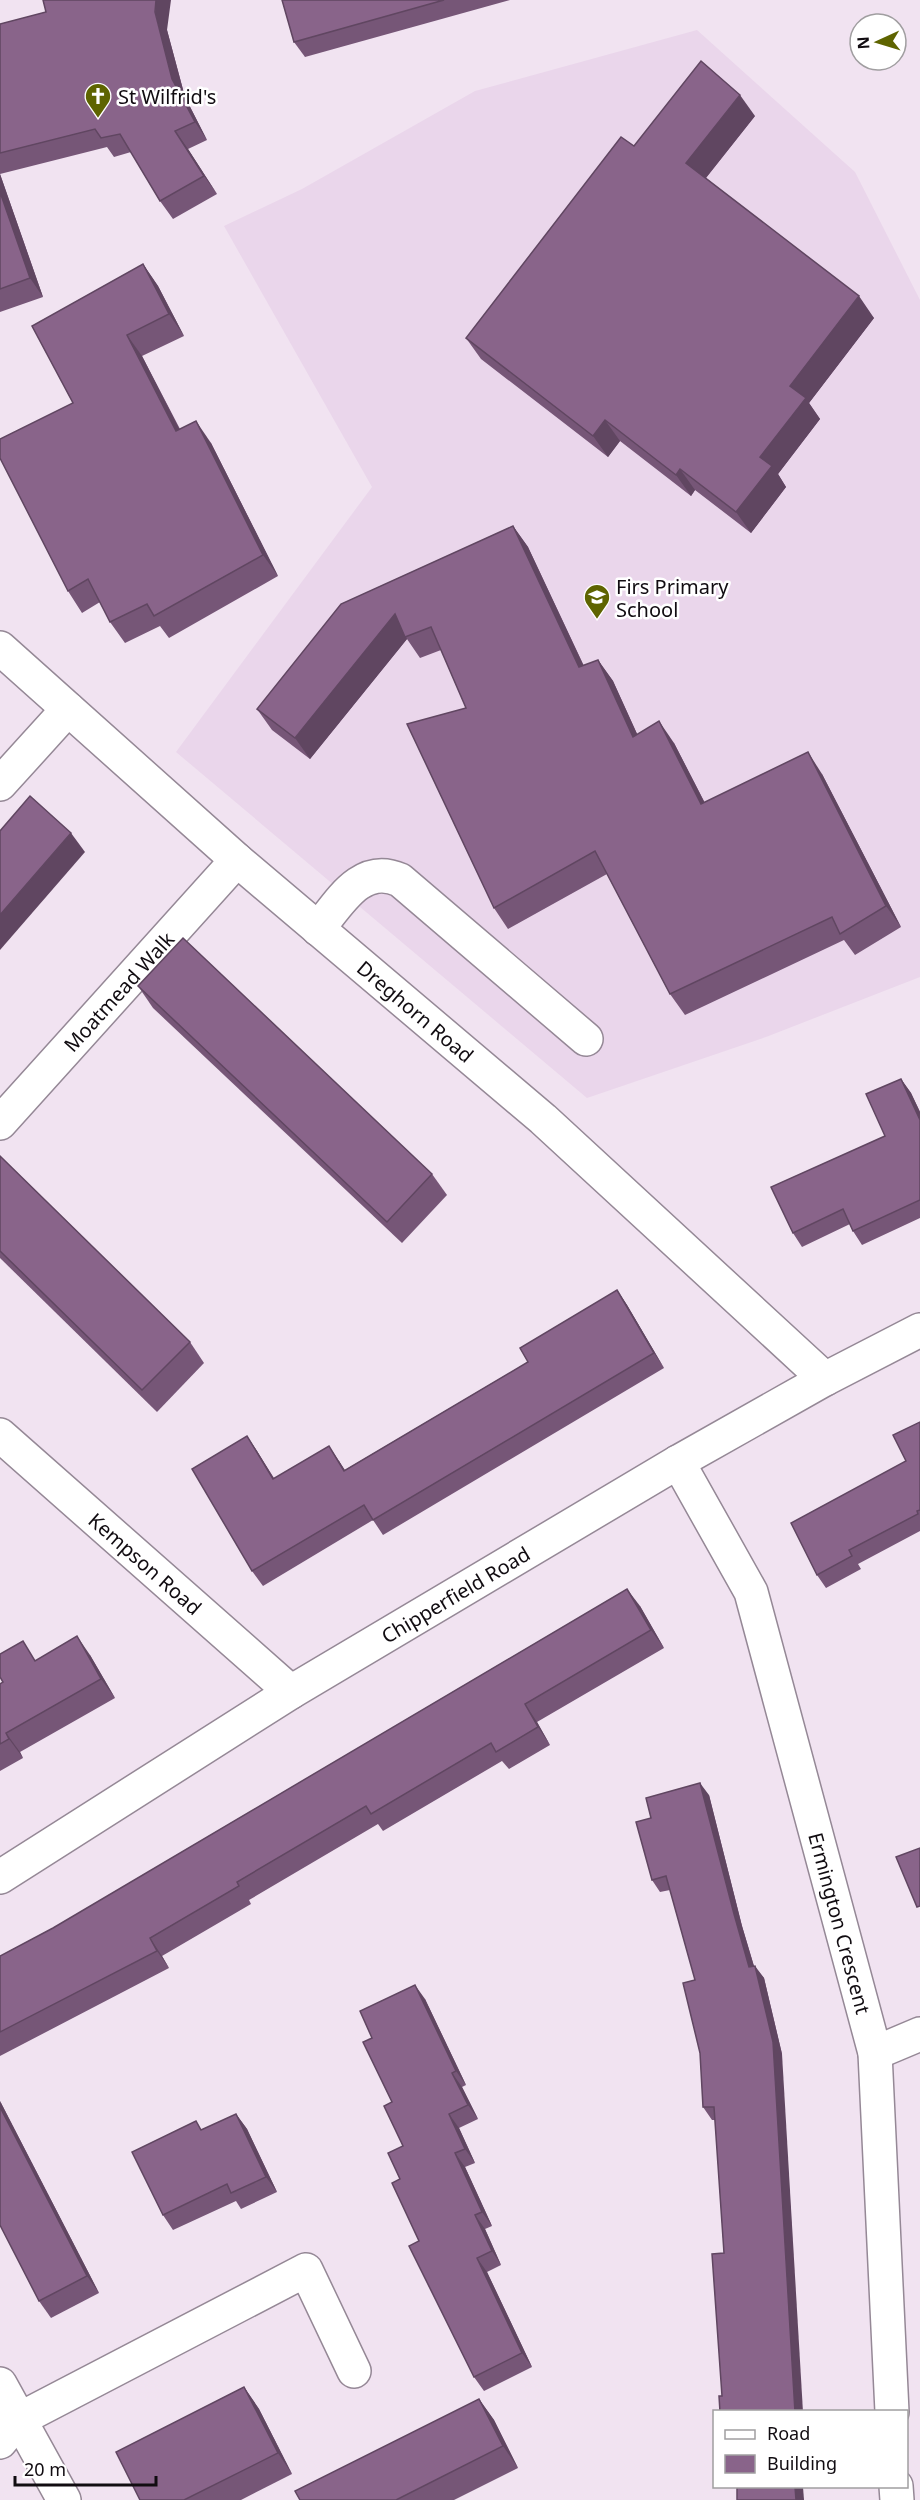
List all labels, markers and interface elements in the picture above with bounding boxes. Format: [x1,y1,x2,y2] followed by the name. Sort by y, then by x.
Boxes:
[848,12,908,72] north arrow
[852,36,874,50] text: N
[83,81,113,119] church icon: St Wilfrid's
[118,83,216,110] place label: St Wilfrid's
[616,573,729,623] place label: Firs Primary School
[582,582,612,620] school or university icon: Firs Primary School
[57,926,180,1057] street label: Moatmead Walk
[352,954,479,1068] street label: Dreghorn Road
[83,1506,208,1621] street label: Kempson Road
[376,1540,535,1649] street label: Chipperfield Road
[803,1829,877,2017] street label: Ermington Crescent
[713,2410,908,2488] legend
[767,2421,810,2445] text: Road
[15,2449,156,2487] scale bar
[767,2451,837,2475] text: Building
[24,2457,66,2481] text: 20 m

